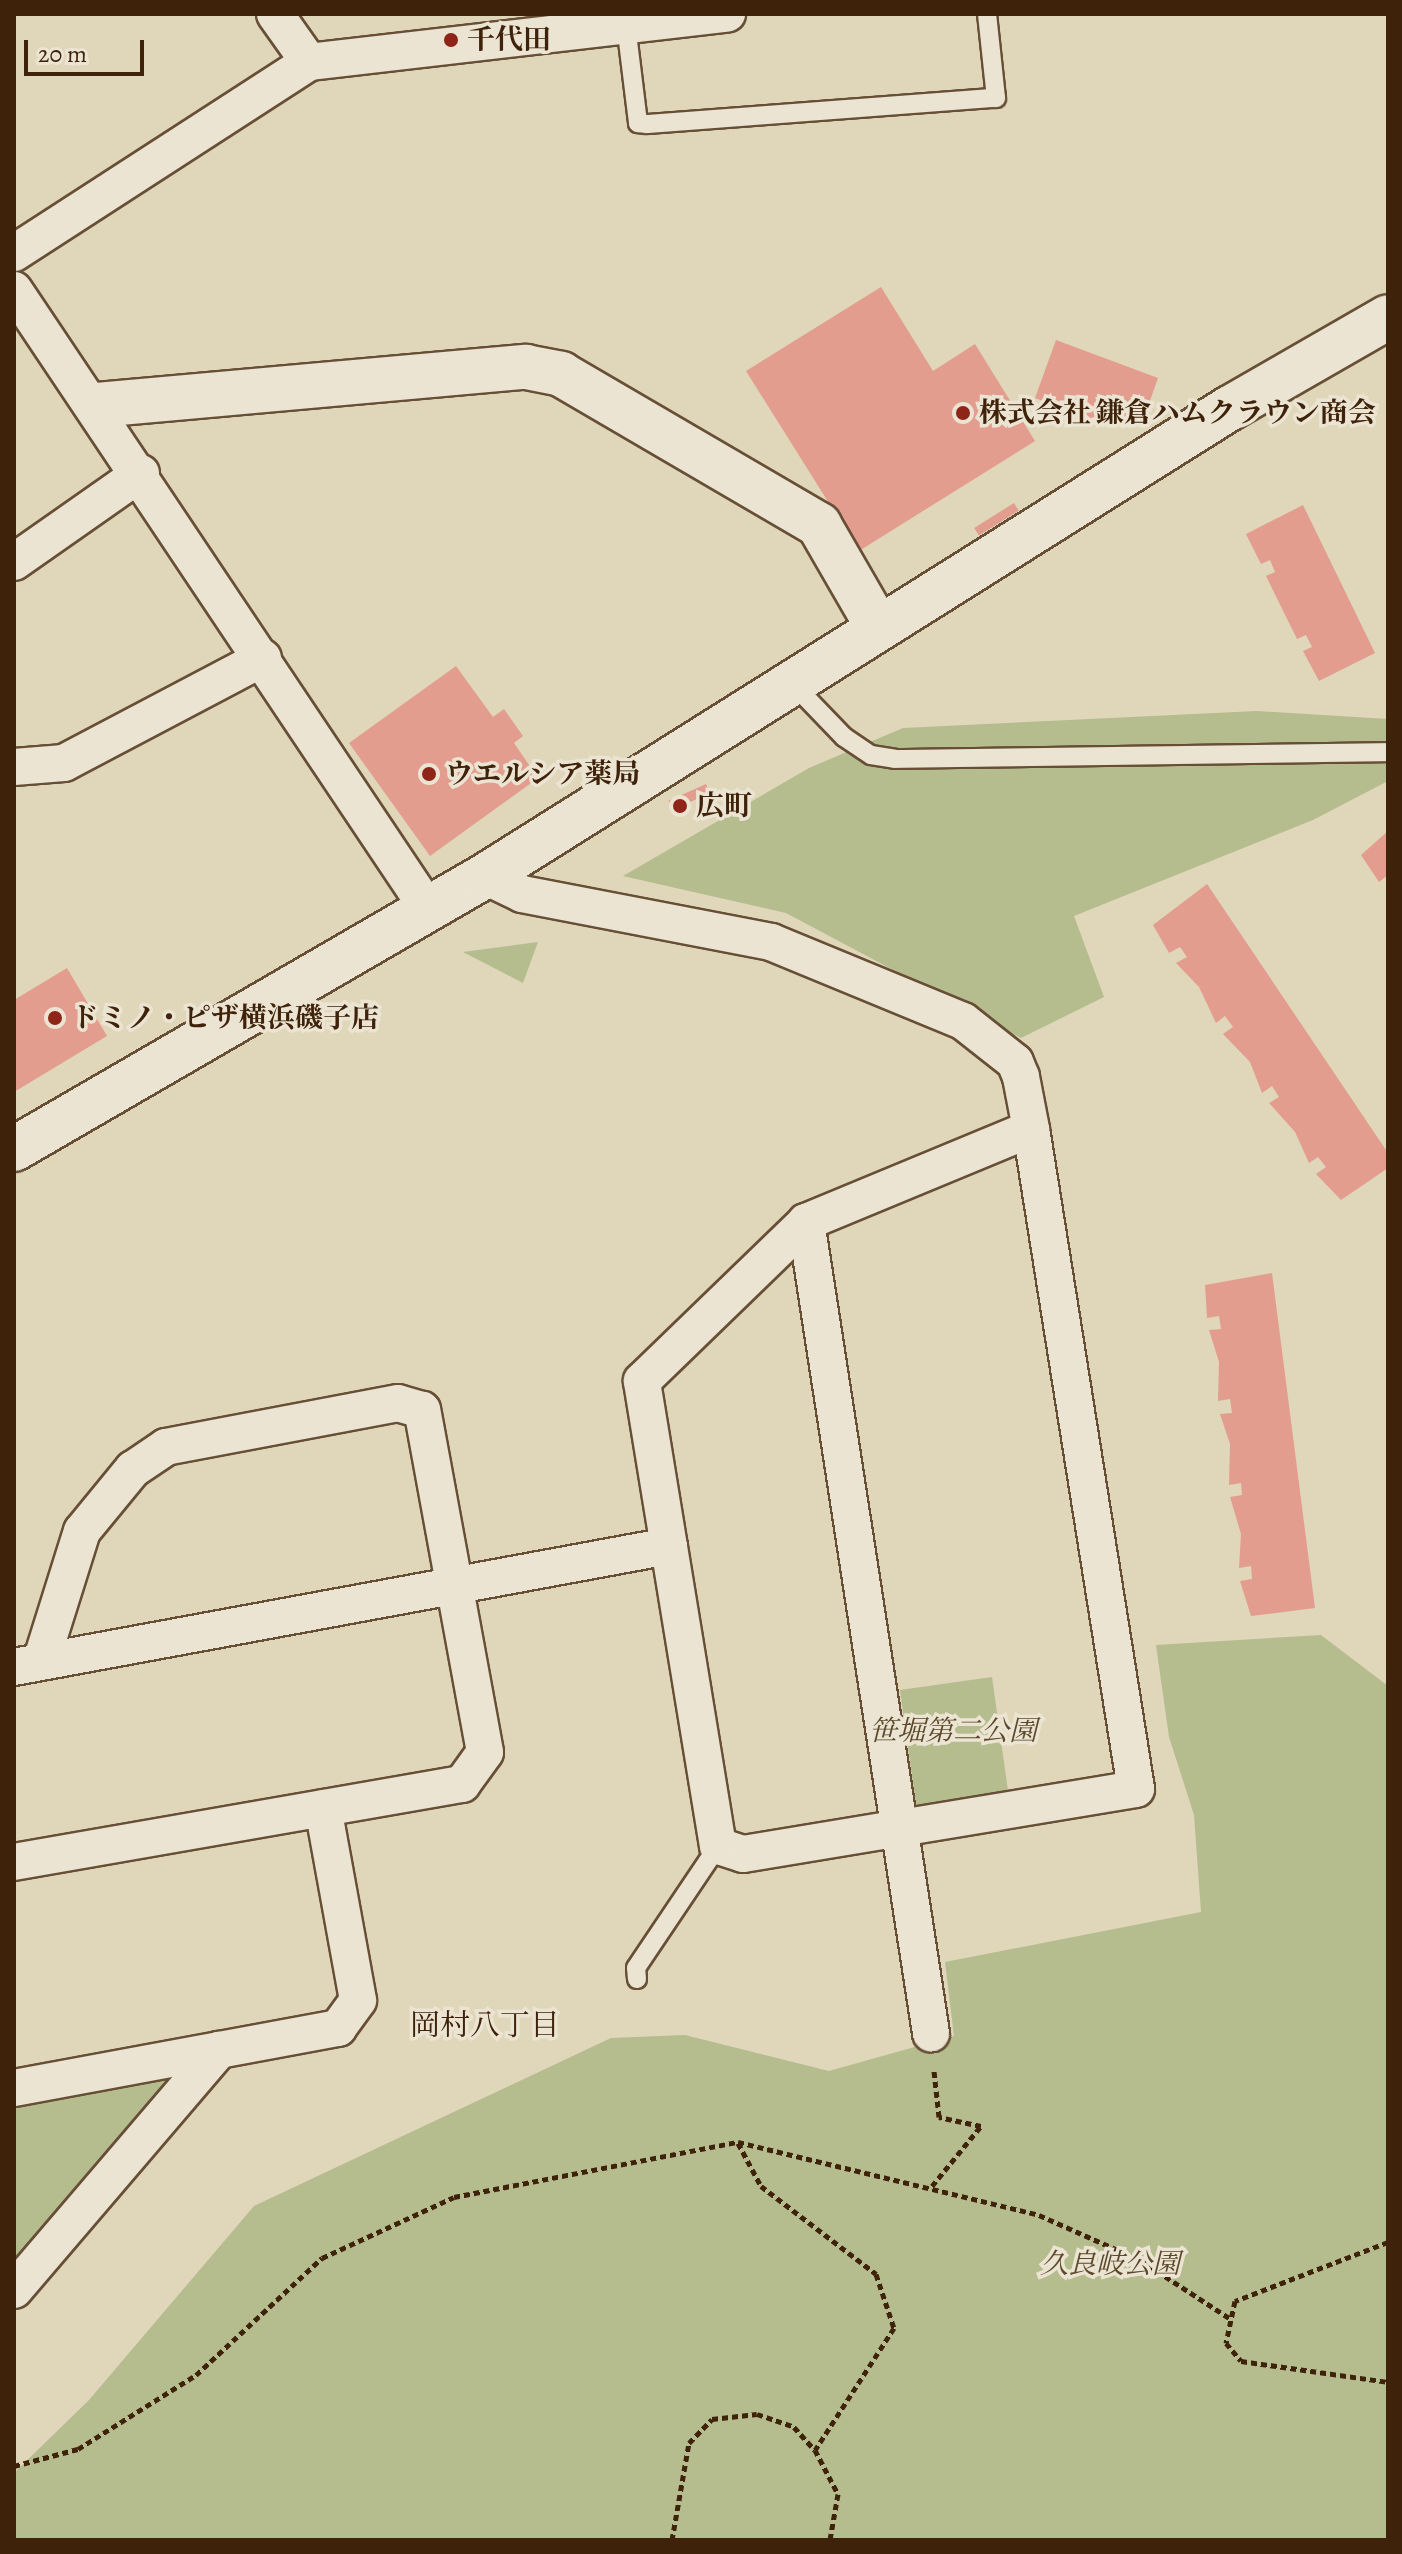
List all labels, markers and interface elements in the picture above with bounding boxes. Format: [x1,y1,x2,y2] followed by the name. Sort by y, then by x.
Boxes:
[467,23,551,57] place label: 千代田
[28,24,148,74] scale bar
[442,31,460,49] marker: 千代田
[38,38,87,70] text: 20 m
[979,396,1376,430] place label: 株式会社 鎌倉ハムクラウン商会
[954,404,972,422] marker: 株式会社 鎌倉ハムクラウン商会
[445,757,641,791] place label: ウエルシア薬局
[420,765,438,783] marker: ウエルシア薬局
[696,789,752,823] place label: 広町
[671,797,689,815] marker: 広町
[71,1001,379,1035] place label: ドミノ・ピザ横浜磯子店
[46,1009,64,1027] marker: ドミノ・ピザ横浜磯子店
[869,1714,1037,1748] park label: 笹堀第二公園
[410,2007,560,2043] district label: 岡村八丁目
[1040,2247,1180,2281] park label: 久良岐公園

